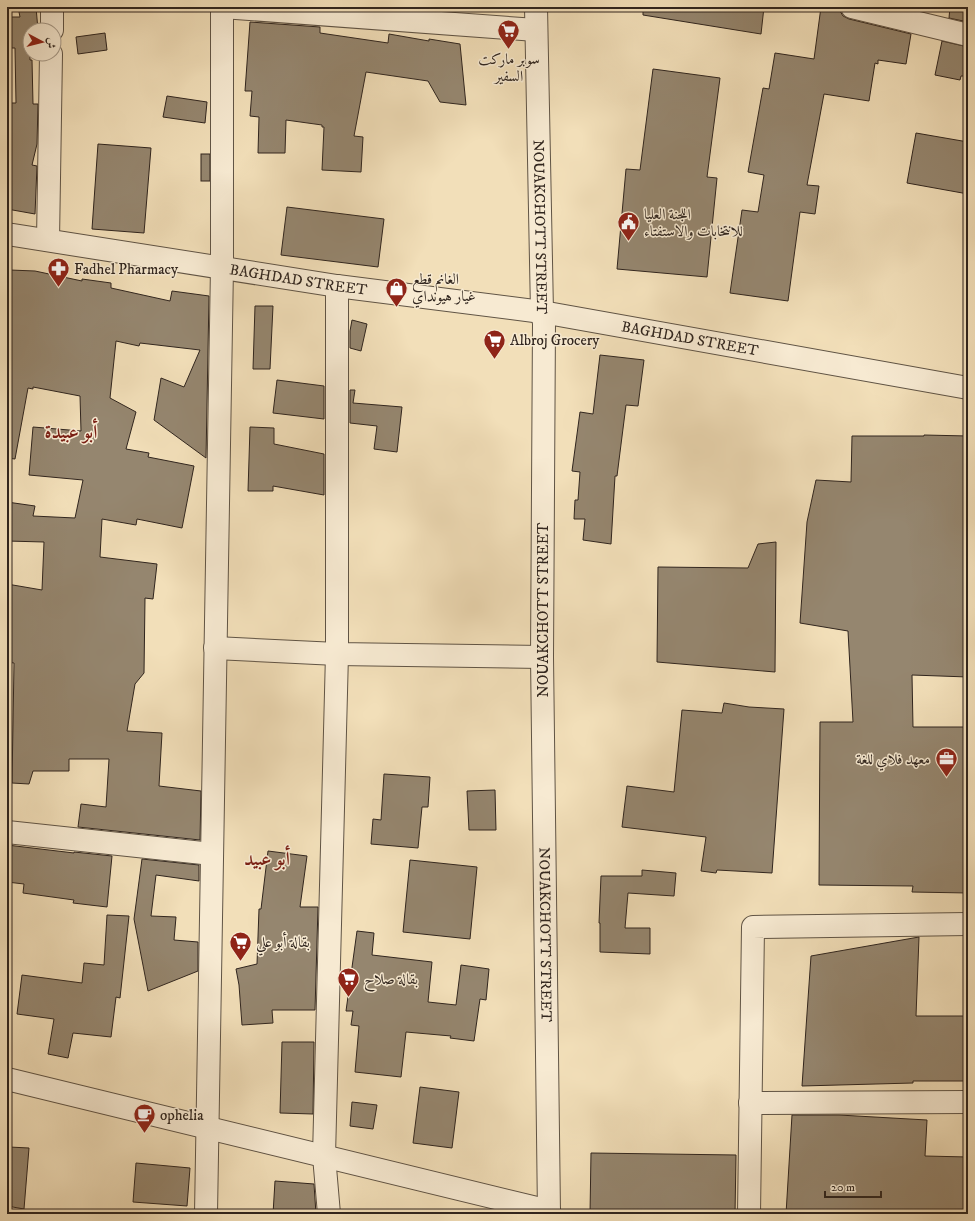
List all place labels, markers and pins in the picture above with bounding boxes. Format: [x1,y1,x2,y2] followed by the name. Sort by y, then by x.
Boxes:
[496,17,522,50] supermarket icon: سوبر ماركت السفير
[478,50,540,86] place label: سوبر ماركت السفير
[644,205,743,241] place label: اللجنة العليا للانتخابات والاستفتاء
[616,210,642,243] public building icon: اللجنة العليا للانتخابات والاستفتاء
[45,256,71,289] pharmacy icon: Fadhel Pharmacy
[74,260,179,279] place label: Fadhel Pharmacy
[412,270,476,308] place label: الغانم قطع غيار هيونداي
[383,275,409,308] shop icon: الغانم قطع غيار هيونداي
[482,327,508,360] supermarket icon: Albroj Grocery
[510,331,600,350] place label: Albroj Grocery
[933,746,959,779] office icon: معهد فلاي للغة
[856,750,930,771] place label: معهد فلاي للغة
[228,929,254,962] supermarket icon: بقالة أبو علي
[256,931,310,956] place label: بقالة أبو علي
[336,966,362,999] supermarket icon: بقالة صلاح
[364,970,418,992] place label: بقالة صلاح
[132,1102,158,1135] cafe icon: ophelia
[160,1106,204,1125] place label: ophelia

